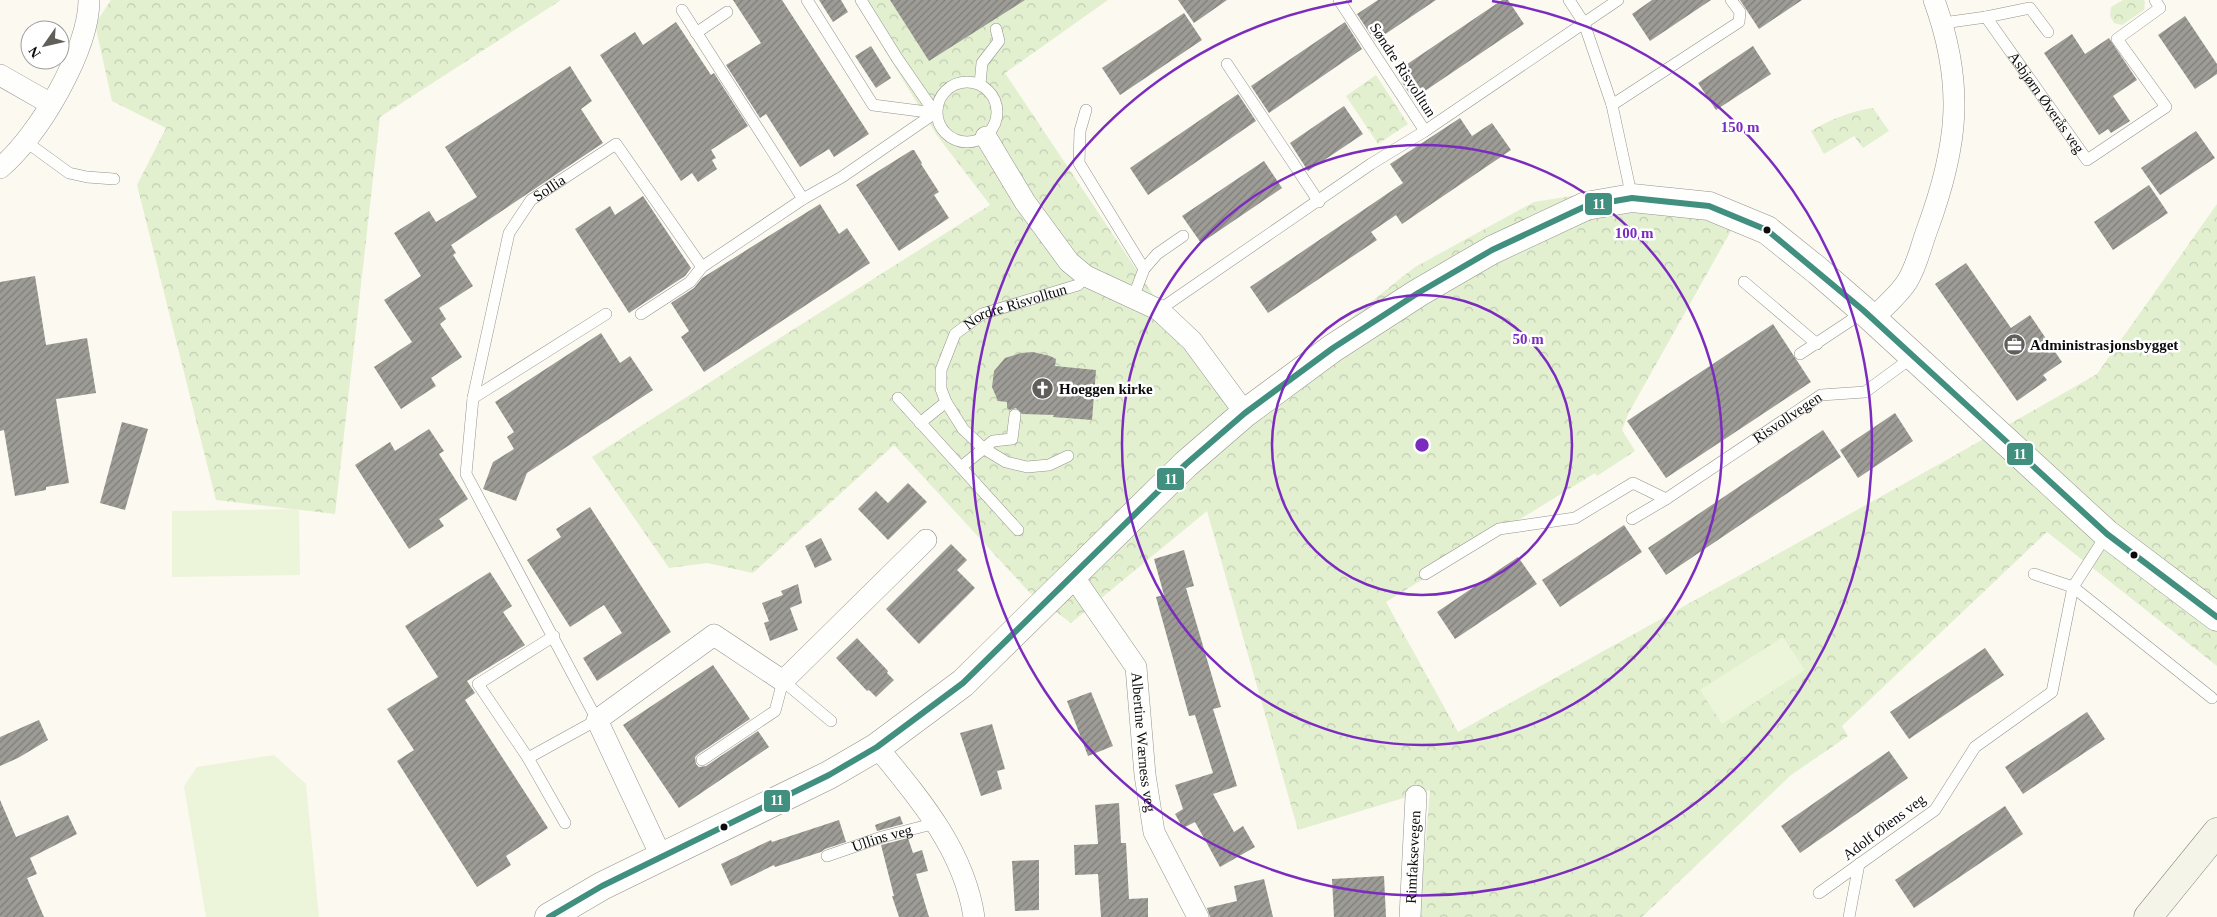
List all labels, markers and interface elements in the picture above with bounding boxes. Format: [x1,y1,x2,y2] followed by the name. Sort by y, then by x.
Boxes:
[20,20,70,70] north arrow
[1367,20,1440,120] street label: Søndre Risvolltun
[26,44,44,60] text: N
[2005,49,2088,156] street label: Asbjørn Øverås veg
[1721,119,1760,135] text: 150 m
[530,172,568,204] street label: Sollia
[1584,192,1613,216] line badge: 11
[1592,197,1606,212] text: 11
[1615,225,1654,241] text: 100 m
[1762,225,1772,235] unlabelled marker
[961,281,1069,333] street label: Nordre Risvolltun
[1512,331,1544,347] text: 50 m
[2002,333,2026,357] office icon: Administrasjonsbygget
[2030,337,2178,353] place label: Administrasjonsbygget
[1031,377,1055,401] church icon: Hoeggen kirke
[1059,381,1153,397] place label: Hoeggen kirke
[1750,389,1825,446] street label: Risvollvegen
[1413,436,1431,454] centre of rings
[2006,442,2034,466] line badge: 11
[2013,447,2027,462] text: 11
[1156,467,1185,491] line badge: 11
[1164,472,1178,487] text: 11
[2129,550,2139,560] unlabelled marker
[1128,671,1159,814] street label: Albertine Wærness veg
[763,789,791,813] line badge: 11
[1840,790,1929,863] street label: Adolf Øiens veg
[770,793,784,808] text: 11
[1403,810,1423,904] street label: Rimfaksevegen
[850,821,914,855] street label: Ullins veg
[719,822,729,832] unlabelled marker

